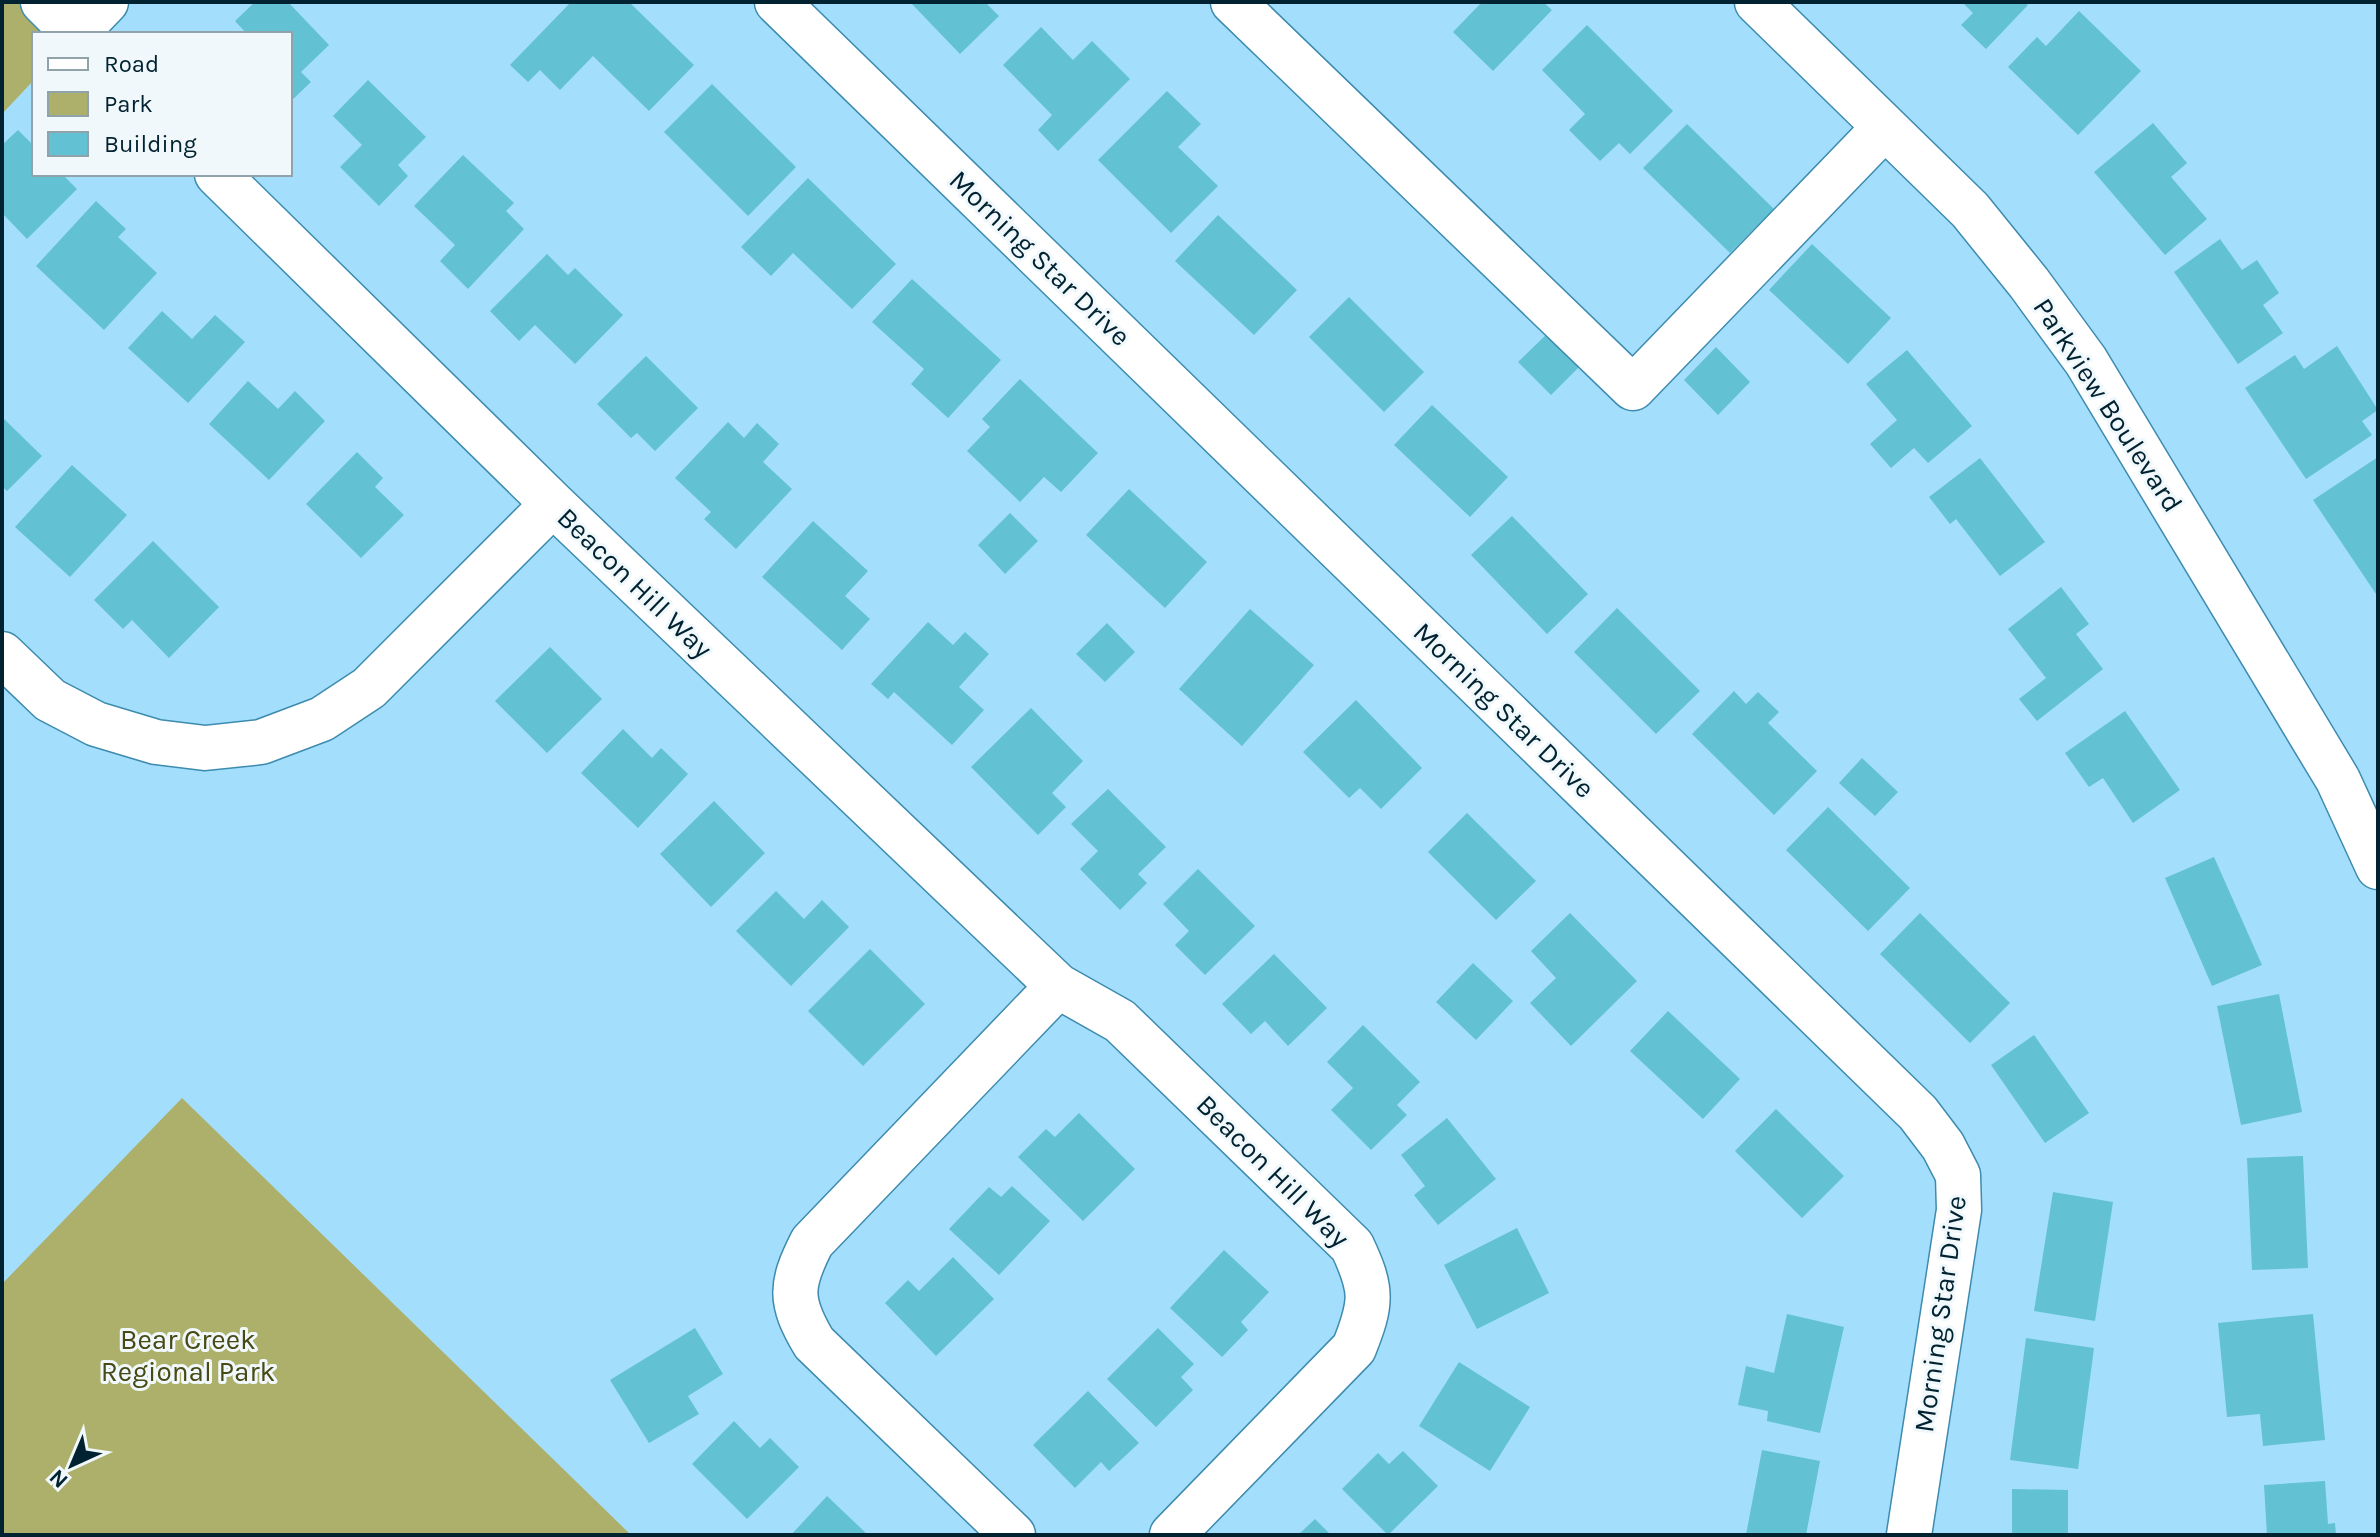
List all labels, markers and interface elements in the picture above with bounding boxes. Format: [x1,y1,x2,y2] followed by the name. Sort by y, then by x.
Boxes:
[32,32,292,176] legend
[104,50,159,78] text: Road
[104,90,153,118] text: Park
[104,130,197,158] text: Building
[943,163,1137,353] street label: Morning Star Drive
[2026,292,2190,518] street label: Parkview Boulevard
[551,501,719,665] street label: Beacon Hill Way
[1407,615,1601,805] street label: Morning Star Drive
[1190,1088,1356,1254] street label: Beacon Hill Way
[1907,1193,1973,1435] street label: Morning Star Drive
[101,1323,275,1388] park label: Bear Creek Regional Park
[32,1425,112,1505] north arrow
[44,1464,74,1494] text: N

